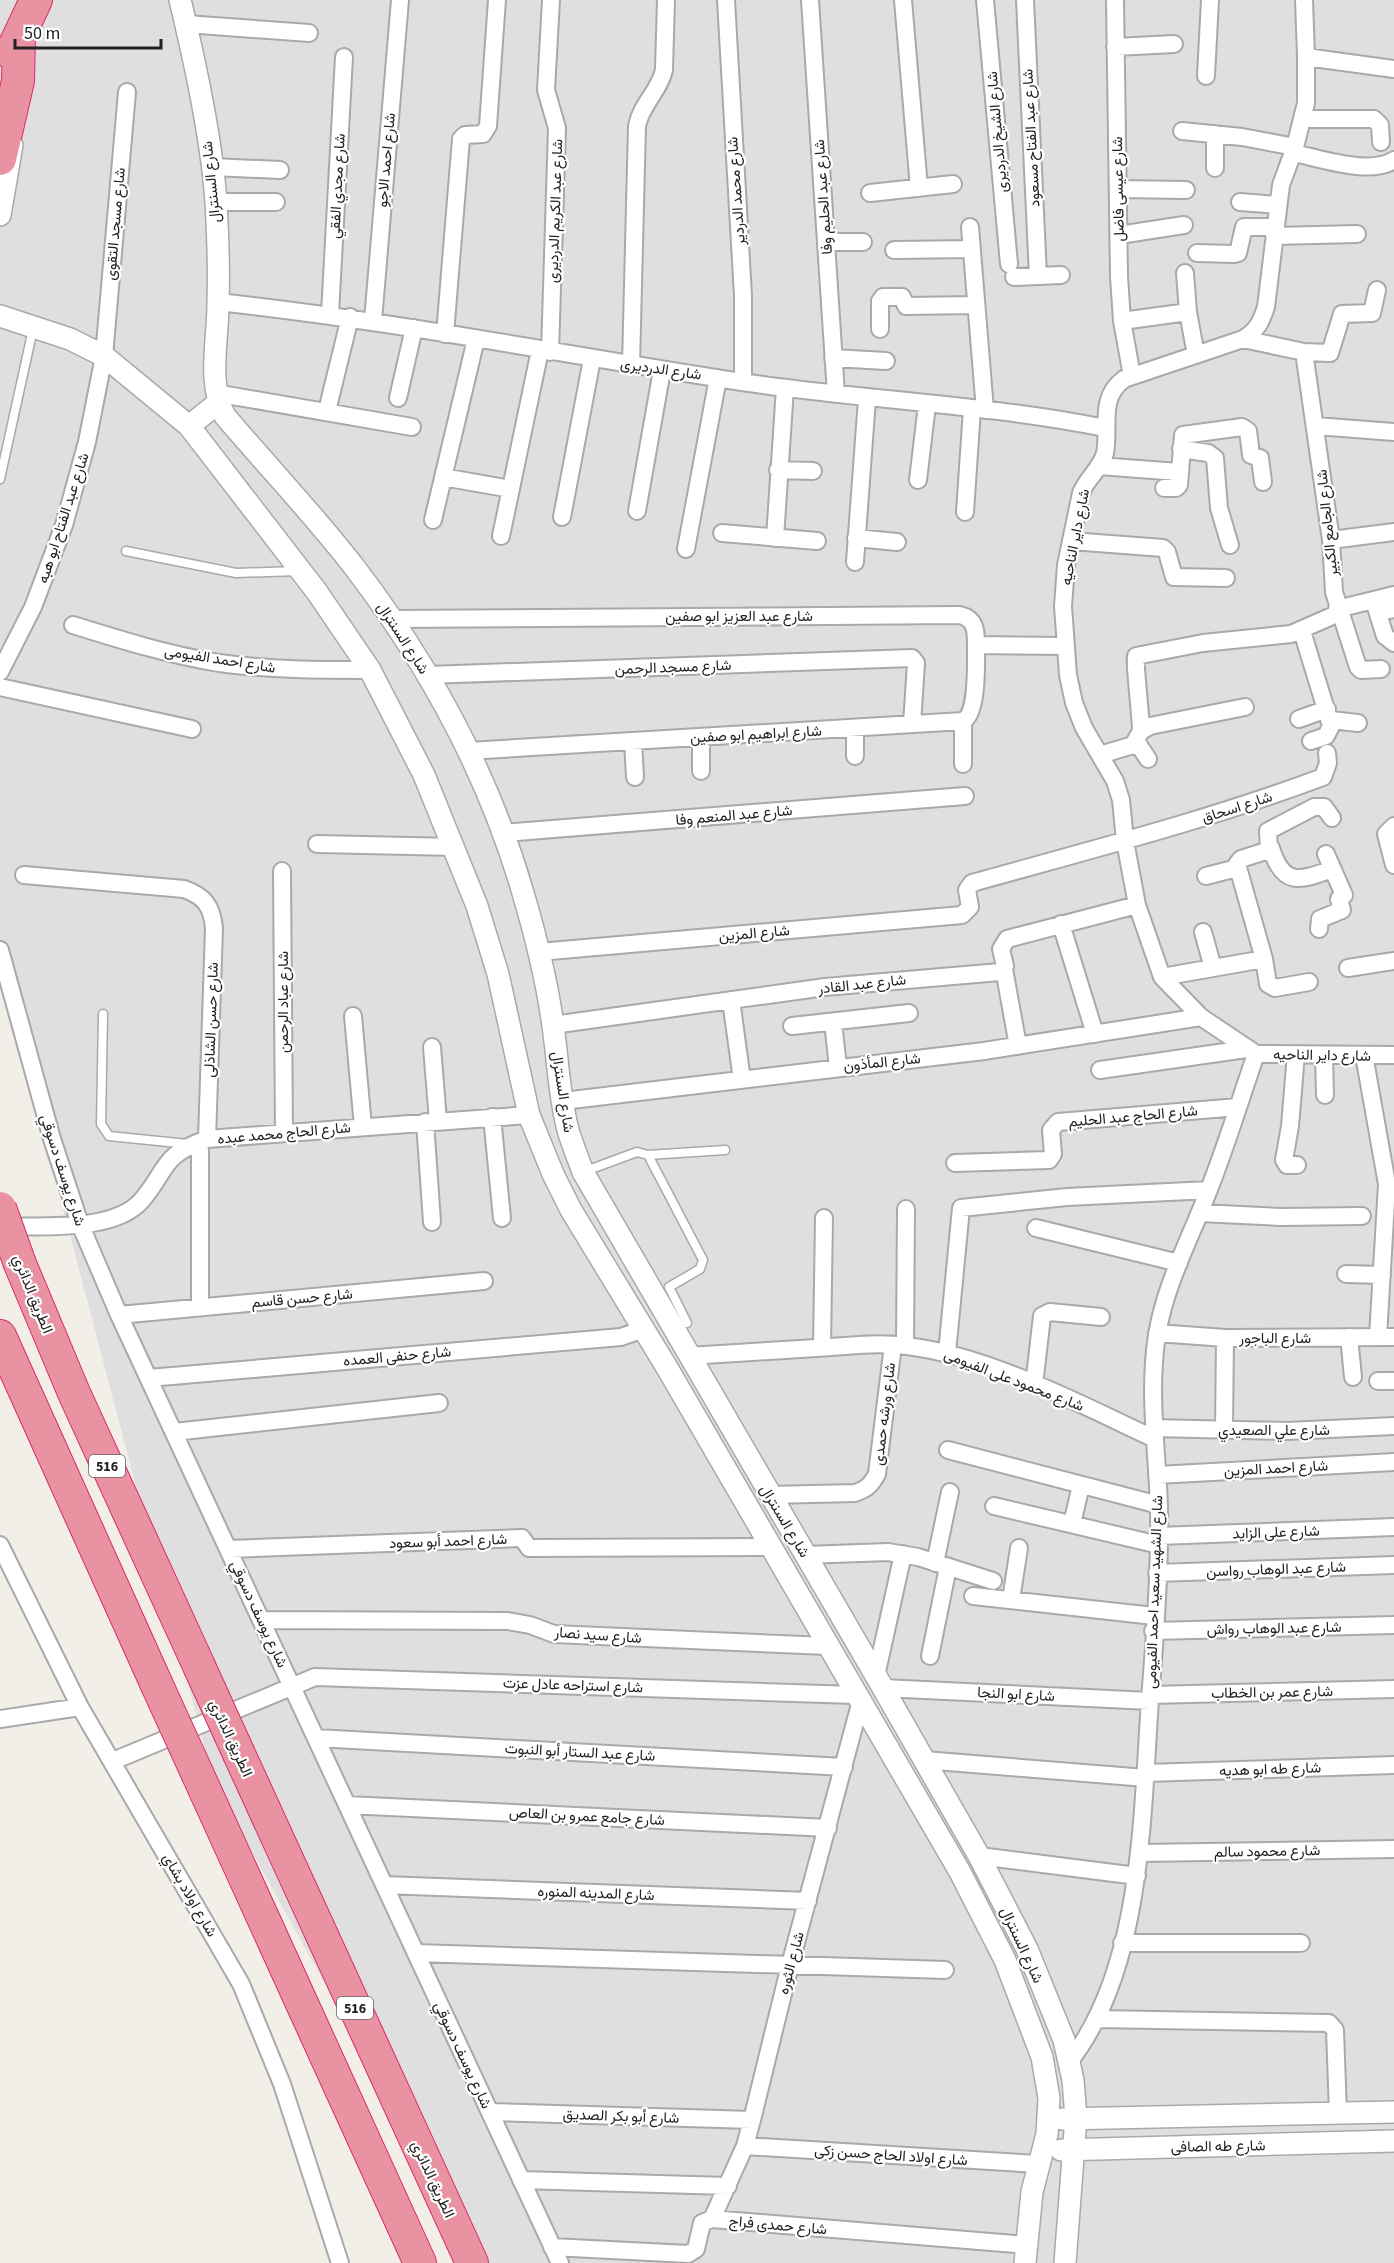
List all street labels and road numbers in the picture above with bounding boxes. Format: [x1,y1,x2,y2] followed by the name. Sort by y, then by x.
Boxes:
[1017,68,1046,208] street label: شارع عبد الفتاح مسعود
[982,70,1013,193] street label: شارع الشيخ الدرديرى
[372,112,401,208] street label: شارع احمد الاجو
[324,133,353,239] street label: شارع مجدي الفقي
[722,136,751,247] street label: شارع محمد الدردير
[1107,136,1130,242] street label: شارع عيسى فاضل
[542,138,569,283] street label: شارع عبد الكريم الدرديرى
[809,139,838,255] street label: شارع عبد الحليم وفا
[197,140,226,224] street label: شارع السنترال
[100,167,131,281] street label: شارع مسجد التقوى
[619,353,703,386] street label: شارع الدرديرى
[32,450,95,586] street label: شارع عبد الفتاح ابو هبه
[1311,468,1344,579] street label: شارع الجامع الكبير
[1056,487,1095,587] street label: شارع داير الناحيه
[371,598,434,678] street label: شارع السنترال
[665,606,813,627] street label: شارع عبد العزيز ابو صفين
[163,640,277,679] street label: شارع احمد الفيومى
[614,655,732,680] street label: شارع مسجد الرحمن
[690,721,823,748] street label: شارع ابراهيم ابو صفين
[1199,786,1275,829] street label: شارع اسحاق
[675,800,793,831] street label: شارع عبد المنعم وفا
[718,920,791,947] street label: شارع المزين
[273,951,294,1053] street label: شارع عباد الرحمن
[199,962,224,1078] street label: شارع حسن الشاذلى
[816,969,907,1000] street label: شارع عبد القادر
[1273,1044,1371,1067] street label: شارع داير الناحيه
[842,1048,922,1077] street label: شارع المأذون
[546,1050,579,1134] street label: شارع السنترال
[1067,1100,1199,1133] street label: شارع الحاج عبد الحليم
[33,1112,91,1230] street label: شارع يوسف دسوقي
[216,1117,352,1150] street label: شارع الحاج محمد عبده
[5,1252,58,1337] street label: الطريق الدائري
[250,1284,354,1313] street label: شارع حسن قاسم
[1238,1328,1311,1349] street label: شارع الباجور
[342,1341,452,1372] street label: شارع حنفى العمده
[941,1344,1087,1417] street label: شارع محمود على الفيومى
[868,1361,901,1467] street label: شارع ورشه حمدى
[1218,1420,1330,1443] street label: شارع علي الصعيدي
[89,1455,125,1477] road number: 516
[1223,1455,1329,1482] street label: شارع احمد المزين
[754,1481,815,1562] street label: شارع السنترال
[1141,1495,1168,1689] street label: شارع الشهيد سعيد احمد الفيومى
[1232,1520,1320,1545] street label: شارع على الزايد
[389,1529,508,1554] street label: شارع احمد أبو سعود
[223,1557,293,1672] street label: شارع يوسف دسوقي
[1206,1557,1346,1582] street label: شارع عبد الوهاب رواسن
[1206,1617,1342,1640] street label: شارع عبد الوهاب رواش
[553,1622,643,1649] street label: شارع سيد نصار
[503,1673,643,1698] street label: شارع استراحه عادل عزت
[1211,1681,1333,1704] street label: شارع عمر بن الخطاب
[977,1682,1056,1707] street label: شارع ابو النجا
[202,1696,258,1781] street label: الطريق الدائري
[504,1738,656,1767] street label: شارع عبد الستار أبو النبوت
[1219,1757,1322,1782] street label: شارع طه ابو هديه
[508,1802,666,1831] street label: شارع جامع عمرو بن العاص
[1214,1840,1321,1863] street label: شارع محمود سالم
[155,1849,222,1942] street label: شارع اولاد بشاي
[537,1881,655,1906] street label: شارع المدينه المنوره
[995,1904,1048,1987] street label: شارع السنترال
[773,1929,810,1997] street label: شارع الثوره
[337,1997,373,2019] road number: 516
[427,1998,497,2113] street label: شارع يوسف دسوقي
[562,2104,680,2129] street label: شارع أبو بكر الصديق
[1170,2135,1266,2158] street label: شارع طه الصافى
[404,2137,460,2222] street label: الطريق الدائري
[814,2140,969,2171] street label: شارع اولاد الحاج حسن زكى
[728,2211,828,2240] street label: شارع حمدى فراج

